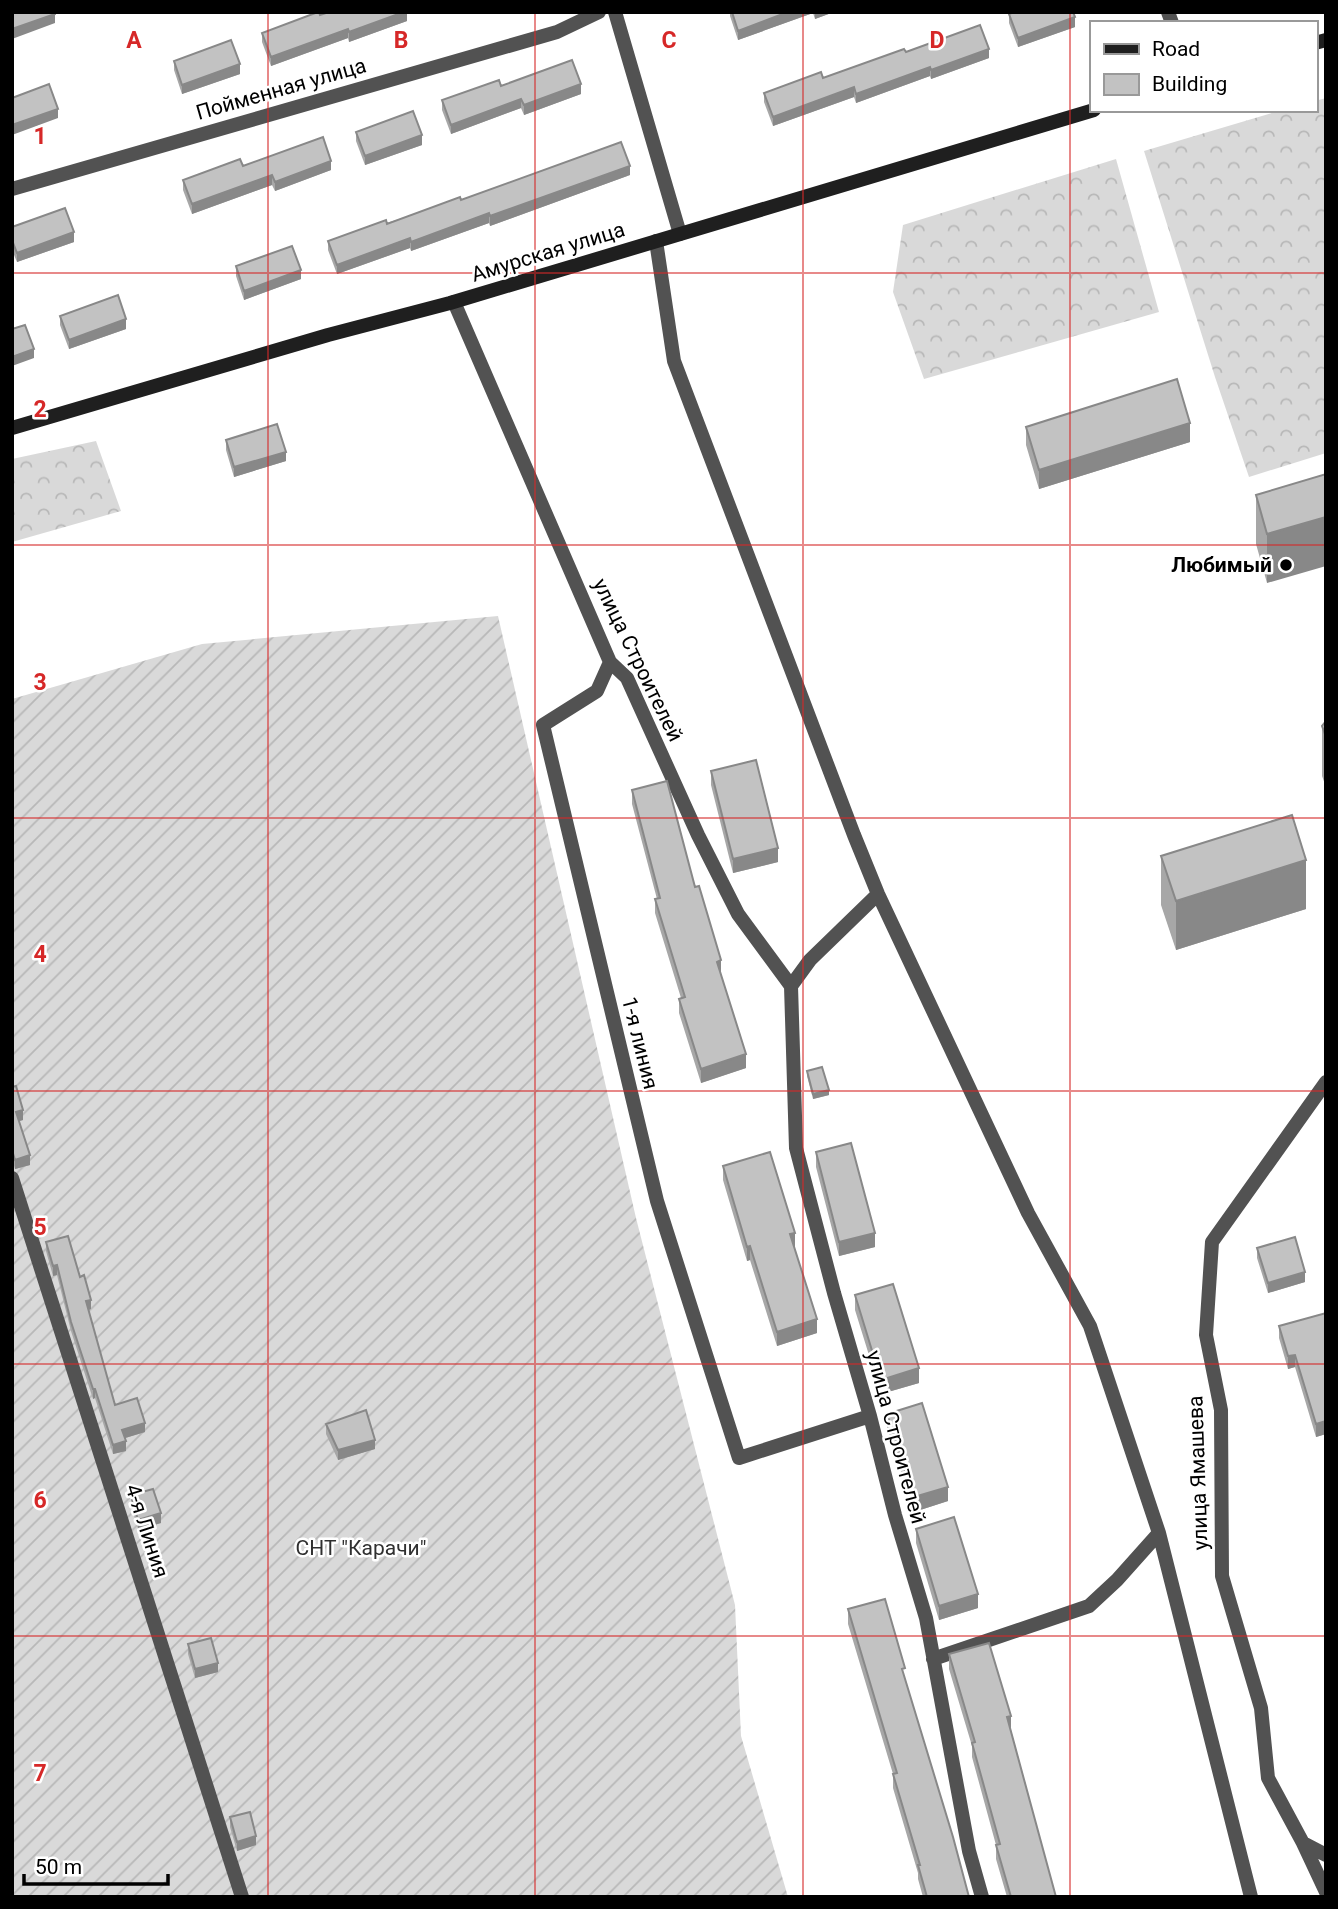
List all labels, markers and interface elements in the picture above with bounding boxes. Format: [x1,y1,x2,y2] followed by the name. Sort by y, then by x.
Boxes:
[1090,21,1317,112] legend
[126,27,142,54] text: A
[394,27,408,54] text: B
[661,27,677,54] text: C
[930,27,944,54] text: D
[1152,37,1200,61] text: Road
[193,53,369,125] street label: Пойменная улица
[1152,72,1227,96] text: Building
[33,123,47,150] text: 1
[468,217,628,287] street label: Амурская улица
[33,396,47,423] text: 2
[1171,553,1272,577] place label: Любимый
[1278,557,1294,573] marker: Любимый
[588,575,688,745] street label: улица Строителей
[33,669,47,696] text: 3
[33,941,47,968] text: 4
[617,994,663,1092] street label: 1-я линия
[33,1214,47,1241] text: 5
[861,1348,931,1526] street label: улица Строителей
[1183,1395,1213,1551] street label: улица Ямашева
[121,1481,173,1581] street label: 4-я Линия
[33,1487,47,1514] text: 6
[296,1536,426,1560] park label: СНТ "Карачи"
[33,1760,47,1787] text: 7
[24,1842,168,1886] scale bar
[35,1855,82,1879] text: 50 m

